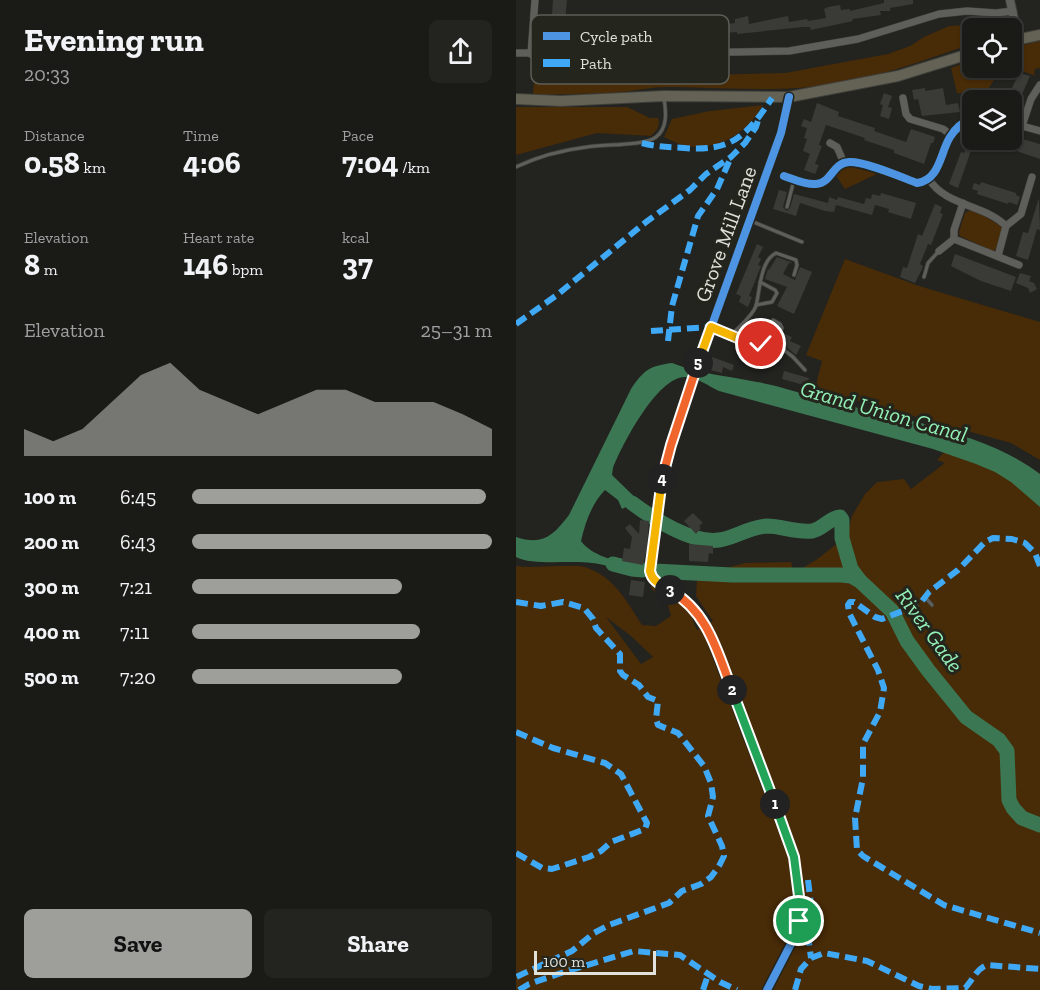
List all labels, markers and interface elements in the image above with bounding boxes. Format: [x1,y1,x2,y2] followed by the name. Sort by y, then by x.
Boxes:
[531,15,729,84] legend
[962,18,1022,150] map controls
[962,18,1022,78] button: locate
[24,20,204,59] text: Evening run
[429,20,492,83] button: share
[580,27,653,46] text: Cycle path
[580,54,612,73] text: Path
[24,62,70,86] text: 20:33
[962,90,1022,150] button: layers
[24,126,85,145] text: Distance
[183,126,219,145] text: Time
[342,126,374,145] text: Pace
[24,145,80,181] text: 0.58
[183,145,241,181] text: 4:06
[342,145,399,181] text: 7:04
[80,158,106,177] text: km
[399,158,430,177] text: /km
[689,162,762,305] street label: Grove Mill Lane
[24,228,89,247] text: Elevation
[183,228,254,247] text: Heart rate
[342,228,369,247] text: kcal
[24,247,40,283] text: 8
[183,247,228,283] text: 146
[342,247,373,283] text: 37
[40,260,58,279] text: m
[228,260,263,279] text: bpm
[24,318,105,342] text: Elevation
[420,318,492,342] text: 25–31 m
[735,318,786,369] pin
[744,327,777,360] icon: check
[683,348,713,378] pin: 5
[694,353,702,372] text: 5
[797,375,970,448] water label: Grand Union Canal
[647,464,677,494] pin: 4
[657,469,667,488] text: 4
[24,485,76,509] text: 100 m
[120,485,156,509] text: 6:45
[24,530,79,554] text: 200 m
[120,530,156,554] text: 6:43
[24,575,79,599] text: 300 m
[120,575,152,599] text: 7:21
[655,575,685,605] pin: 3
[666,580,674,599] text: 3
[890,583,969,678] water label: River Gade
[24,620,80,644] text: 400 m
[120,620,149,644] text: 7:11
[24,665,79,689] text: 500 m
[120,665,156,689] text: 7:20
[717,675,747,705] pin: 2
[728,680,736,699] text: 2
[760,789,790,819] pin: 1
[772,794,778,813] text: 1
[773,895,824,946] pin
[782,904,815,937] icon: arrive
[24,909,252,978] button: Save
[264,909,492,978] button: Share
[534,948,656,976] scale bar
[543,952,585,971] text: 100 m

